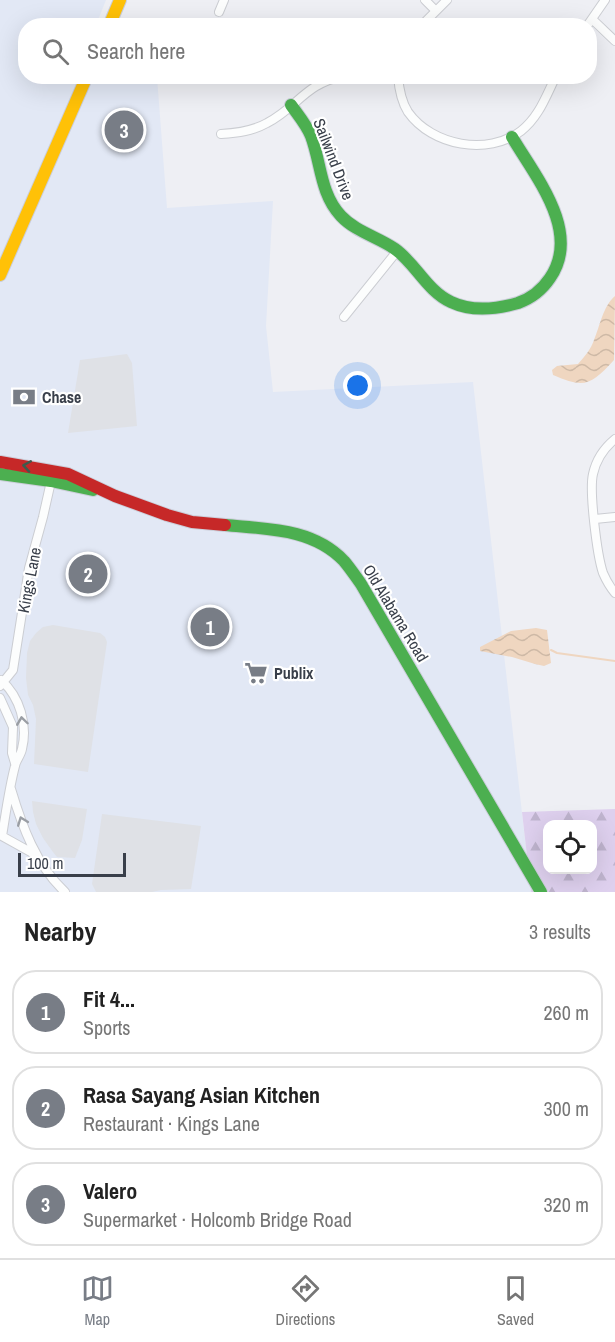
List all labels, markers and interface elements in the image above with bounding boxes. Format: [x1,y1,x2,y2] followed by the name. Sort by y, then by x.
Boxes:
[18,18,597,84] search box
[39,35,72,68] icon: search
[87,36,185,66] text: Search here
[104,108,144,152] pin: 3
[308,115,360,203] street label: Sailwind Drive
[343,371,372,400] your location
[11,384,37,410] bank icon: Chase
[42,386,81,408] place label: Chase
[22,461,31,473] one-way arrow
[12,545,46,615] street label: Kings Lane
[68,552,107,596] pin: 2
[358,560,434,666] street label: Old Alabama Road
[190,604,230,650] pin: 1
[243,660,269,686] supermarket icon: Publix
[274,662,314,684] place label: Publix
[17,716,29,726] one-way arrow
[17,817,29,828] one-way arrow
[543,820,597,874] map controls
[543,820,597,874] button: locate
[18,850,126,878] scale bar
[27,852,63,874] text: 100 m
[24,914,96,949] text: Nearby
[529,918,591,945] text: 3 results
[83,984,135,1014] text: Fit 4...
[41,999,50,1026] text: 1
[543,999,589,1026] text: 260 m
[83,1014,130,1041] text: Sports
[83,1080,320,1110] text: Rasa Sayang Asian Kitchen
[41,1095,50,1122] text: 2
[543,1095,589,1122] text: 300 m
[83,1110,260,1137] text: Restaurant · Kings Lane
[83,1176,137,1206] text: Valero
[41,1191,50,1218] text: 3
[543,1191,589,1218] text: 320 m
[83,1206,352,1233] text: Supermarket · Holcomb Bridge Road
[81,1272,114,1330] tab: Map
[275,1272,335,1330] tab: Directions
[497,1272,534,1330] tab: Saved

